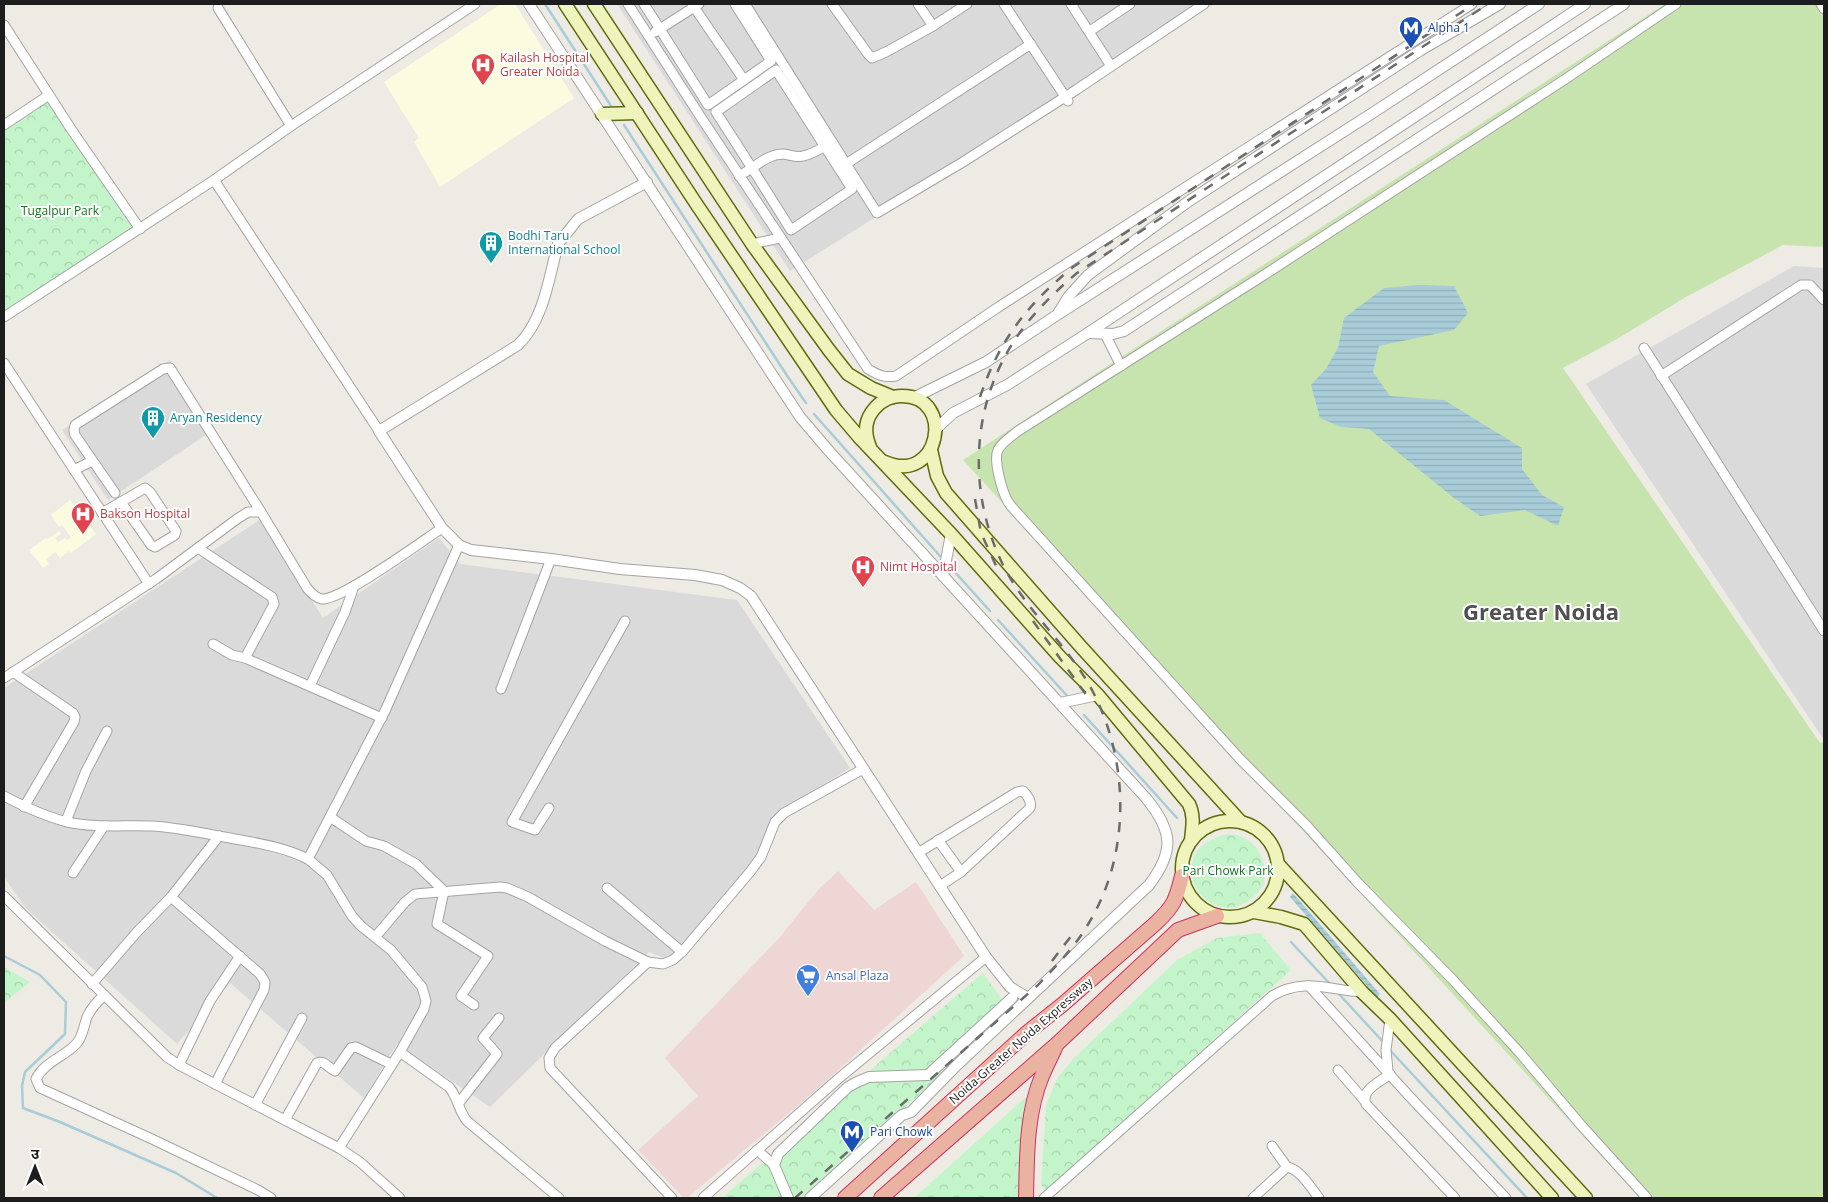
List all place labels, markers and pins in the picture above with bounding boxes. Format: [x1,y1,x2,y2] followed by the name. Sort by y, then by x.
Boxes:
[1398,15,1424,49] metro station icon: Alpha 1
[1428,19,1470,36] place label: Alpha 1
[500,49,589,80] place label: Kailash Hospital Greater Noida
[470,52,496,86] hospital icon: Kailash Hospital Greater Noida
[508,227,621,258] place label: Bodhi Taru International School
[478,230,504,264] building icon: Bodhi Taru International School
[140,405,166,439] building icon: Aryan Residency
[170,409,263,426] place label: Aryan Residency
[70,501,96,535] hospital icon: Bakson Hospital
[100,505,190,522] place label: Bakson Hospital
[850,554,876,588] hospital icon: Nimt Hospital
[880,558,957,575] place label: Nimt Hospital
[795,963,821,997] supermarket icon: Ansal Plaza
[826,967,889,984] place label: Ansal Plaza
[839,1119,865,1153] metro station icon: Pari Chowk
[870,1123,933,1140] place label: Pari Chowk

